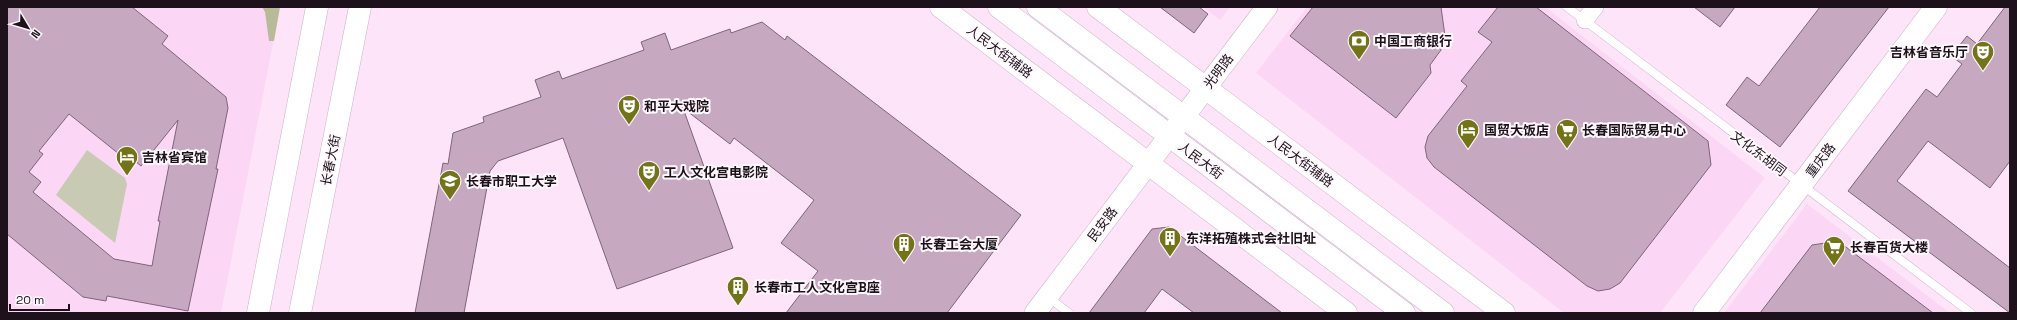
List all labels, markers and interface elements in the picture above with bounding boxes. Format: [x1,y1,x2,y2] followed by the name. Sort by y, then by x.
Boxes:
[8,8,48,48] north arrow
[963,21,1036,82] street label: 人民大街辅路
[28,27,44,41] text: N
[1346,28,1372,61] bank icon: 中国工商银行
[1374,33,1452,50] place label: 中国工商银行
[1970,39,1996,72] theatre icon: 吉林省音乐厅
[1890,44,1968,61] place label: 吉林省音乐厅
[1200,51,1237,92] street label: 光明路
[616,93,642,126] theatre icon: 和平大戏院
[644,98,709,115] place label: 和平大戏院
[1455,117,1481,150] hotel icon: 国贸大饭店
[1554,117,1580,150] supermarket icon: 长春国际贸易中心
[1484,122,1549,139] place label: 国贸大饭店
[1582,122,1686,139] place label: 长春国际贸易中心
[1728,127,1790,180] street label: 文化东胡同
[1264,130,1337,191] street label: 人民大街辅路
[317,133,344,187] street label: 长春大街
[1175,138,1227,183] street label: 人民大街
[1802,140,1839,181] street label: 重庆路
[114,144,140,177] hotel icon: 吉林省宾馆
[142,149,207,166] place label: 吉林省宾馆
[636,159,662,192] theatre icon: 工人文化宫电影院
[664,164,768,181] place label: 工人文化宫电影院
[437,168,463,201] school or university icon: 长春市职工大学
[466,173,557,190] place label: 长春市职工大学
[1084,204,1121,245] street label: 民安路
[1157,225,1183,258] building icon: 东洋拓殖株式会社旧址
[1186,230,1316,247] place label: 东洋拓殖株式会社旧址
[891,231,917,264] building icon: 长春工会大厦
[1821,234,1847,267] supermarket icon: 长春百货大楼
[920,236,998,253] place label: 长春工会大厦
[1850,239,1928,256] place label: 长春百货大楼
[725,274,751,307] building icon: 长春市工人文化宫B座
[754,279,880,296] place label: 长春市工人文化宫B座
[10,286,69,312] scale bar
[16,292,44,308] text: 20 m

